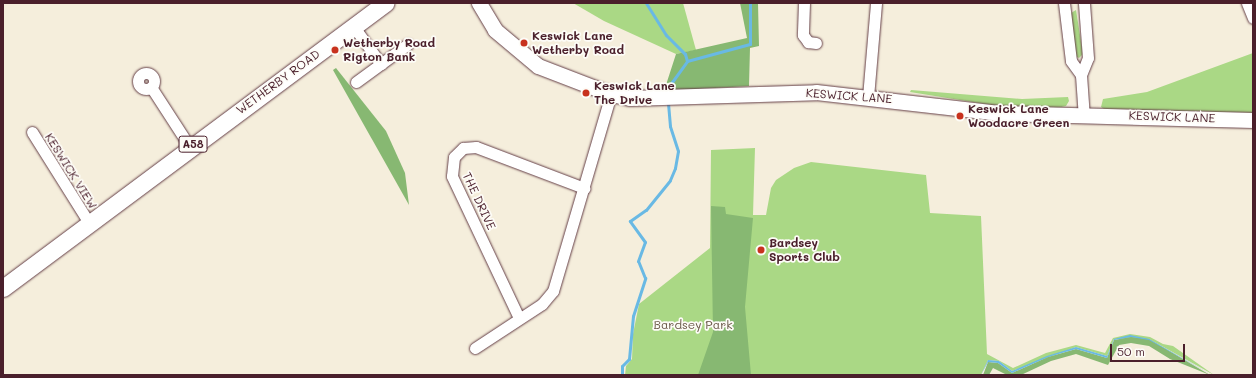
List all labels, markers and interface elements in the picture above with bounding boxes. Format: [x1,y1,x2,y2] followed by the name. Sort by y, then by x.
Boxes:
[532,29,624,57] place label: Keswick Lane Wetherby Road
[343,36,435,64] place label: Wetherby Road Rigton Bank
[519,38,529,48] marker: Keswick Lane Wetherby Road
[330,45,340,55] marker: Wetherby Road Rigton Bank
[233,47,323,117] street label: WETHERBY ROAD
[594,79,675,107] place label: Keswick Lane The Drive
[805,86,893,106] street label: KESWICK LANE
[581,88,591,98] marker: Keswick Lane The Drive
[968,102,1069,130] place label: Keswick Lane Woodacre Green
[1128,108,1216,126] street label: KESWICK LANE
[955,111,965,121] marker: Keswick Lane Woodacre Green
[42,130,100,212] street label: KESWICK VIEW
[178,135,208,153] road number: A58
[459,170,499,232] street label: THE DRIVE
[769,236,840,264] place label: Bardsey Sports Club
[756,245,766,255] marker: Bardsey Sports Club
[653,318,733,332] park label: Bardsey Park
[1112,336,1187,362] scale bar
[1117,343,1145,359] text: 50 m

